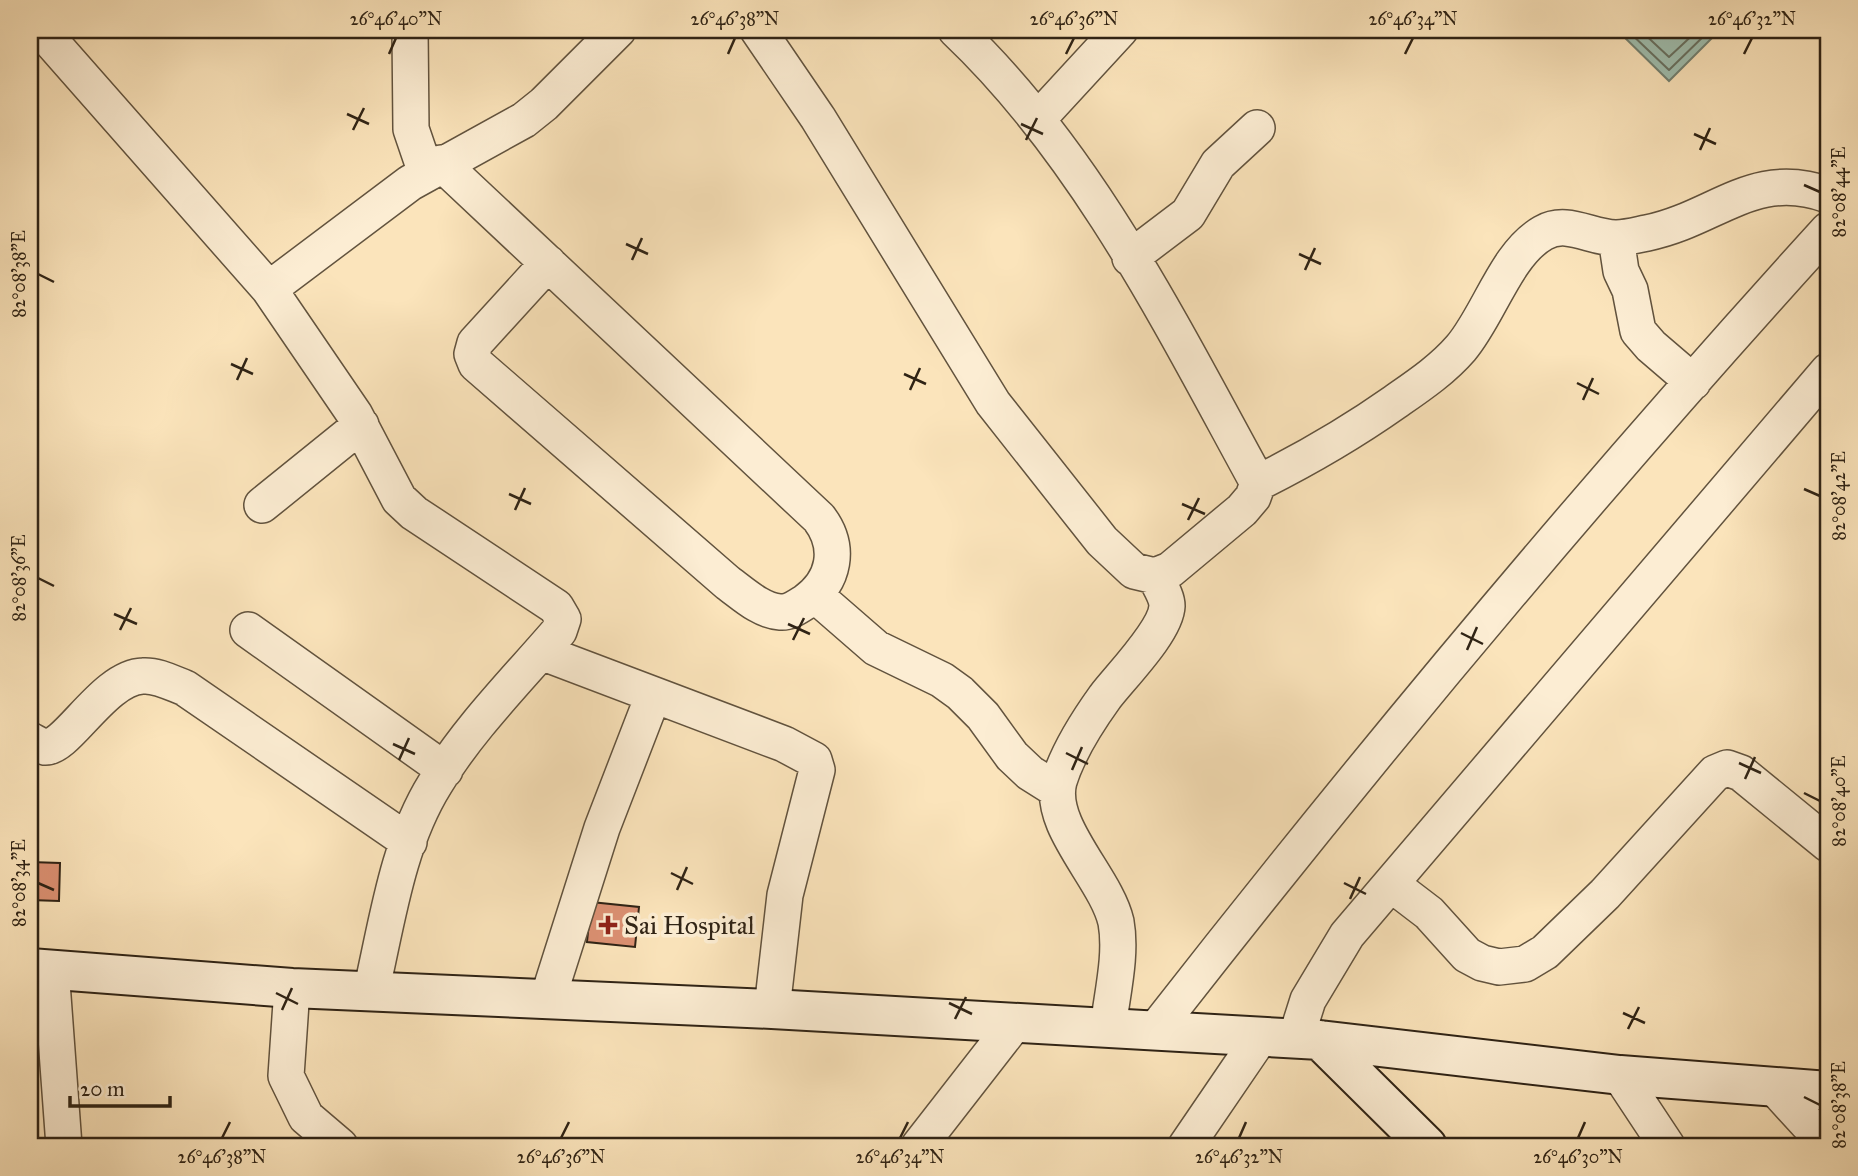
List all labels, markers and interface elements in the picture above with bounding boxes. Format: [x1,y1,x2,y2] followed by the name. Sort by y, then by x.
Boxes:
[350,8,442,30] text: 26°46'40"N
[691,8,779,30] text: 26°46'38"N
[1030,8,1118,30] text: 26°46'36"N
[1368,8,1458,30] text: 26°46'34"N
[1708,8,1796,30] text: 26°46'32"N
[1828,146,1850,237] text: 82°08'44"E
[8,230,30,318] text: 82°08'38"E
[1828,451,1850,541] text: 82°08'42"E
[8,534,30,622] text: 82°08'36"E
[1828,755,1850,847] text: 82°08'40"E
[8,839,30,927] text: 82°08'34"E
[624,909,755,941] place label: Sai Hospital
[598,915,618,935] marker: Sai Hospital
[1828,1061,1850,1149] text: 82°08'38"E
[70,1064,170,1108] scale bar
[80,1076,125,1102] text: 20 m
[178,1146,266,1168] text: 26°46'38"N
[517,1146,605,1168] text: 26°46'36"N
[855,1146,945,1168] text: 26°46'34"N
[1195,1146,1283,1168] text: 26°46'32"N
[1533,1146,1623,1168] text: 26°46'30"N

